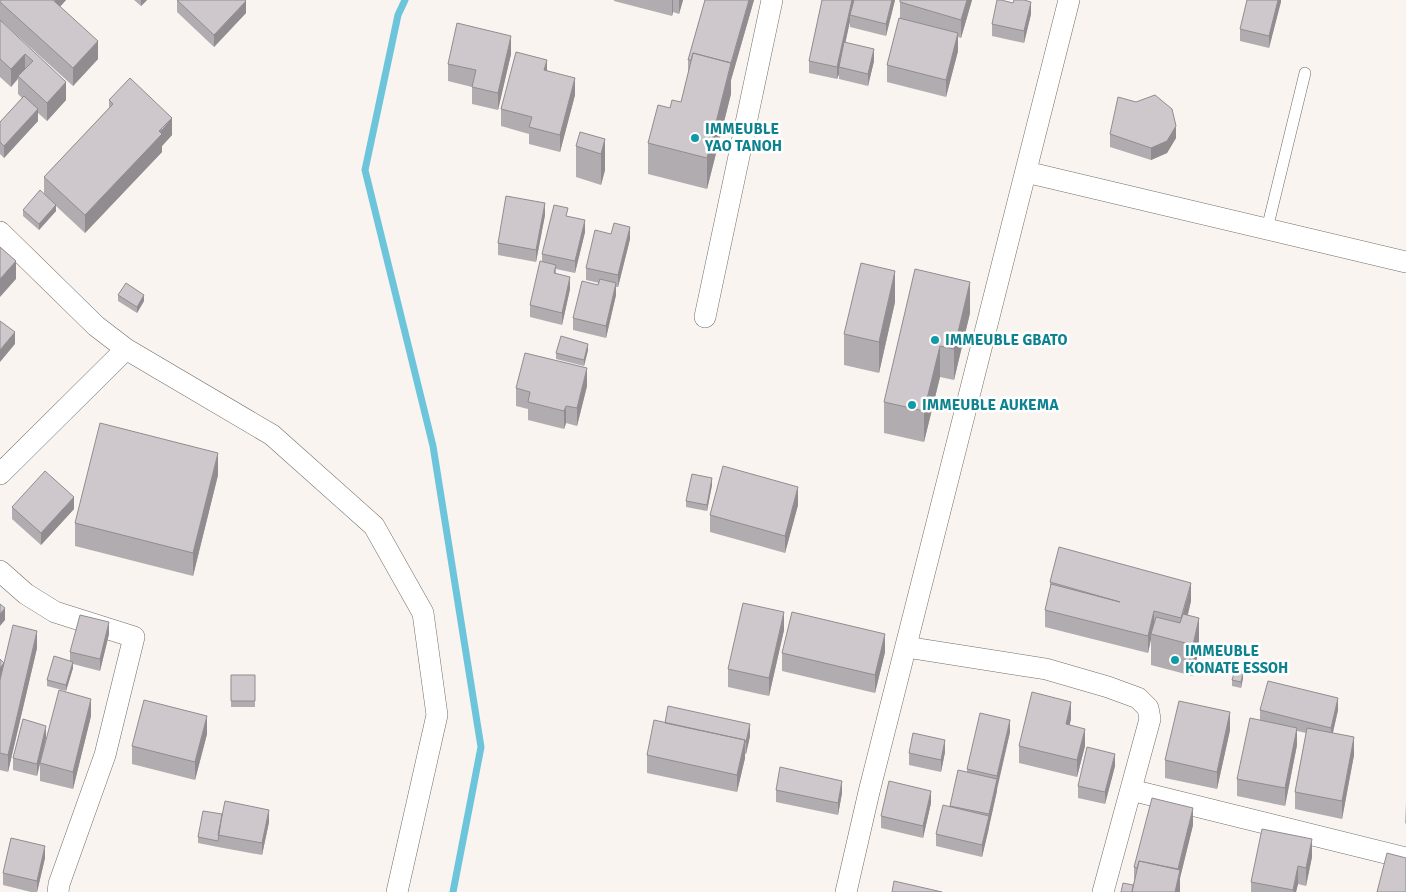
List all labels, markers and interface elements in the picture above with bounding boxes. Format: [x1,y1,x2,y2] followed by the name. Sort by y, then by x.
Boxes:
[704,120,782,155] place label: IMMEUBLE YAO TANOH
[689,132,701,144] marker: IMMEUBLE YAO TANOH
[945,331,1067,349] place label: IMMEUBLE GBATO
[929,334,941,346] marker: IMMEUBLE GBATO
[922,396,1059,414] place label: IMMEUBLE AUKEMA
[906,399,918,411] marker: IMMEUBLE AUKEMA
[1185,642,1288,677] place label: IMMEUBLE KONATE ESSOH
[1169,654,1181,666] marker: IMMEUBLE KONATE ESSOH

